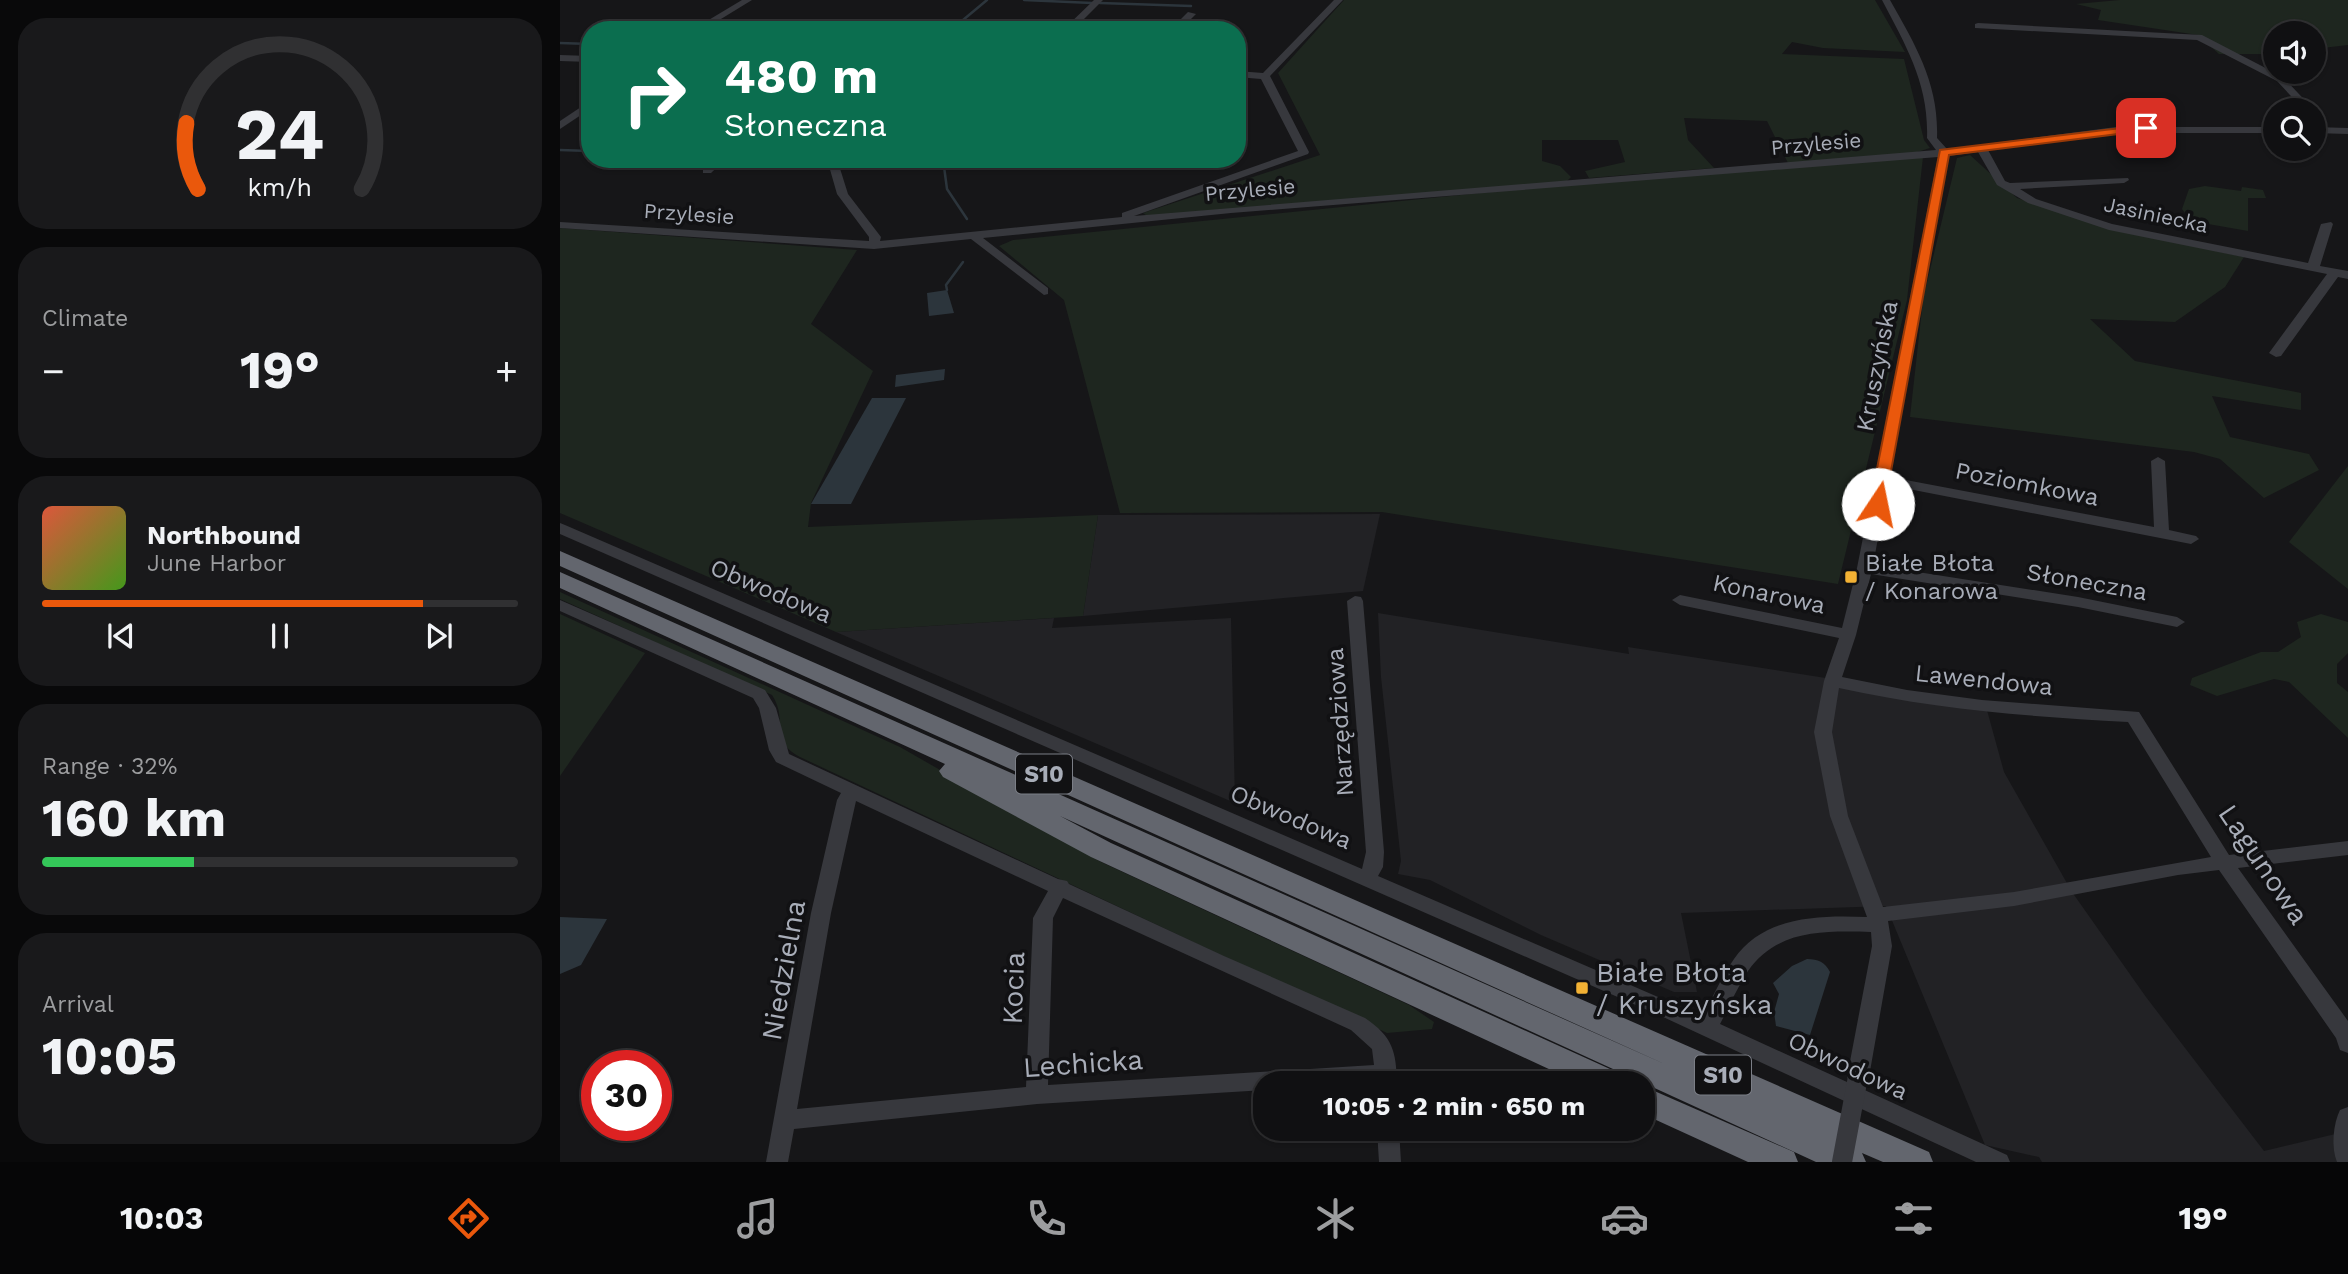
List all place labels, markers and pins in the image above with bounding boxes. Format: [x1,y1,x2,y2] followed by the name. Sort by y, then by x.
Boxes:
[2116,98,2176,158] pin
[1865,549,1998,605] place label: Białe Błota / Konarowa
[1843,569,1859,585] marker: Białe Błota / Konarowa
[1596,956,1773,1021] place label: Białe Błota / Kruszyńska
[1574,980,1590,996] marker: Białe Błota / Kruszyńska

